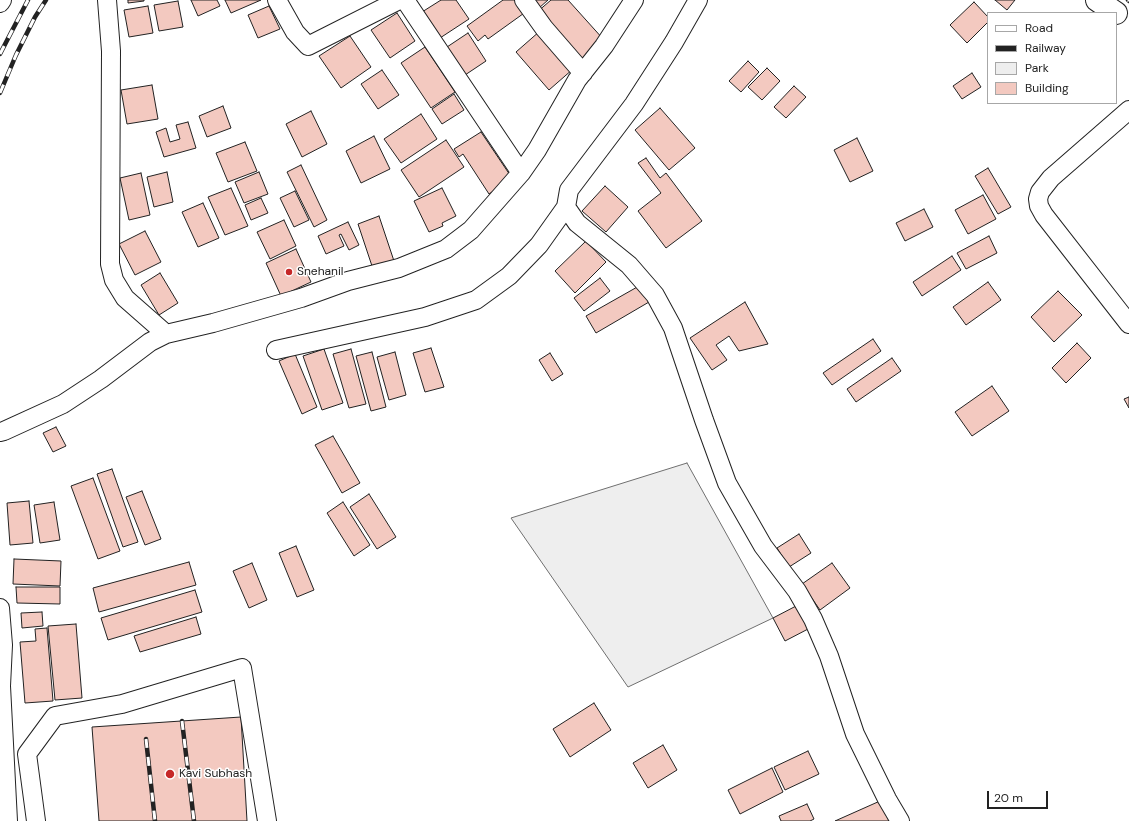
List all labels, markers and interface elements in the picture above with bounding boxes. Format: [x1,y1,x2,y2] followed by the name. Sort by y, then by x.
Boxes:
[987,12,1117,104] legend
[1025,20,1053,36] text: Road
[1025,40,1066,56] text: Railway
[1025,60,1049,76] text: Park
[1025,80,1069,96] text: Building
[297,265,344,279] place label: Snehanil
[284,267,294,277] marker: Snehanil
[179,767,252,781] place label: Kavi Subhash
[164,768,176,780] marker: Kavi Subhash
[989,783,1050,809] scale bar
[994,790,1023,806] text: 20 m

